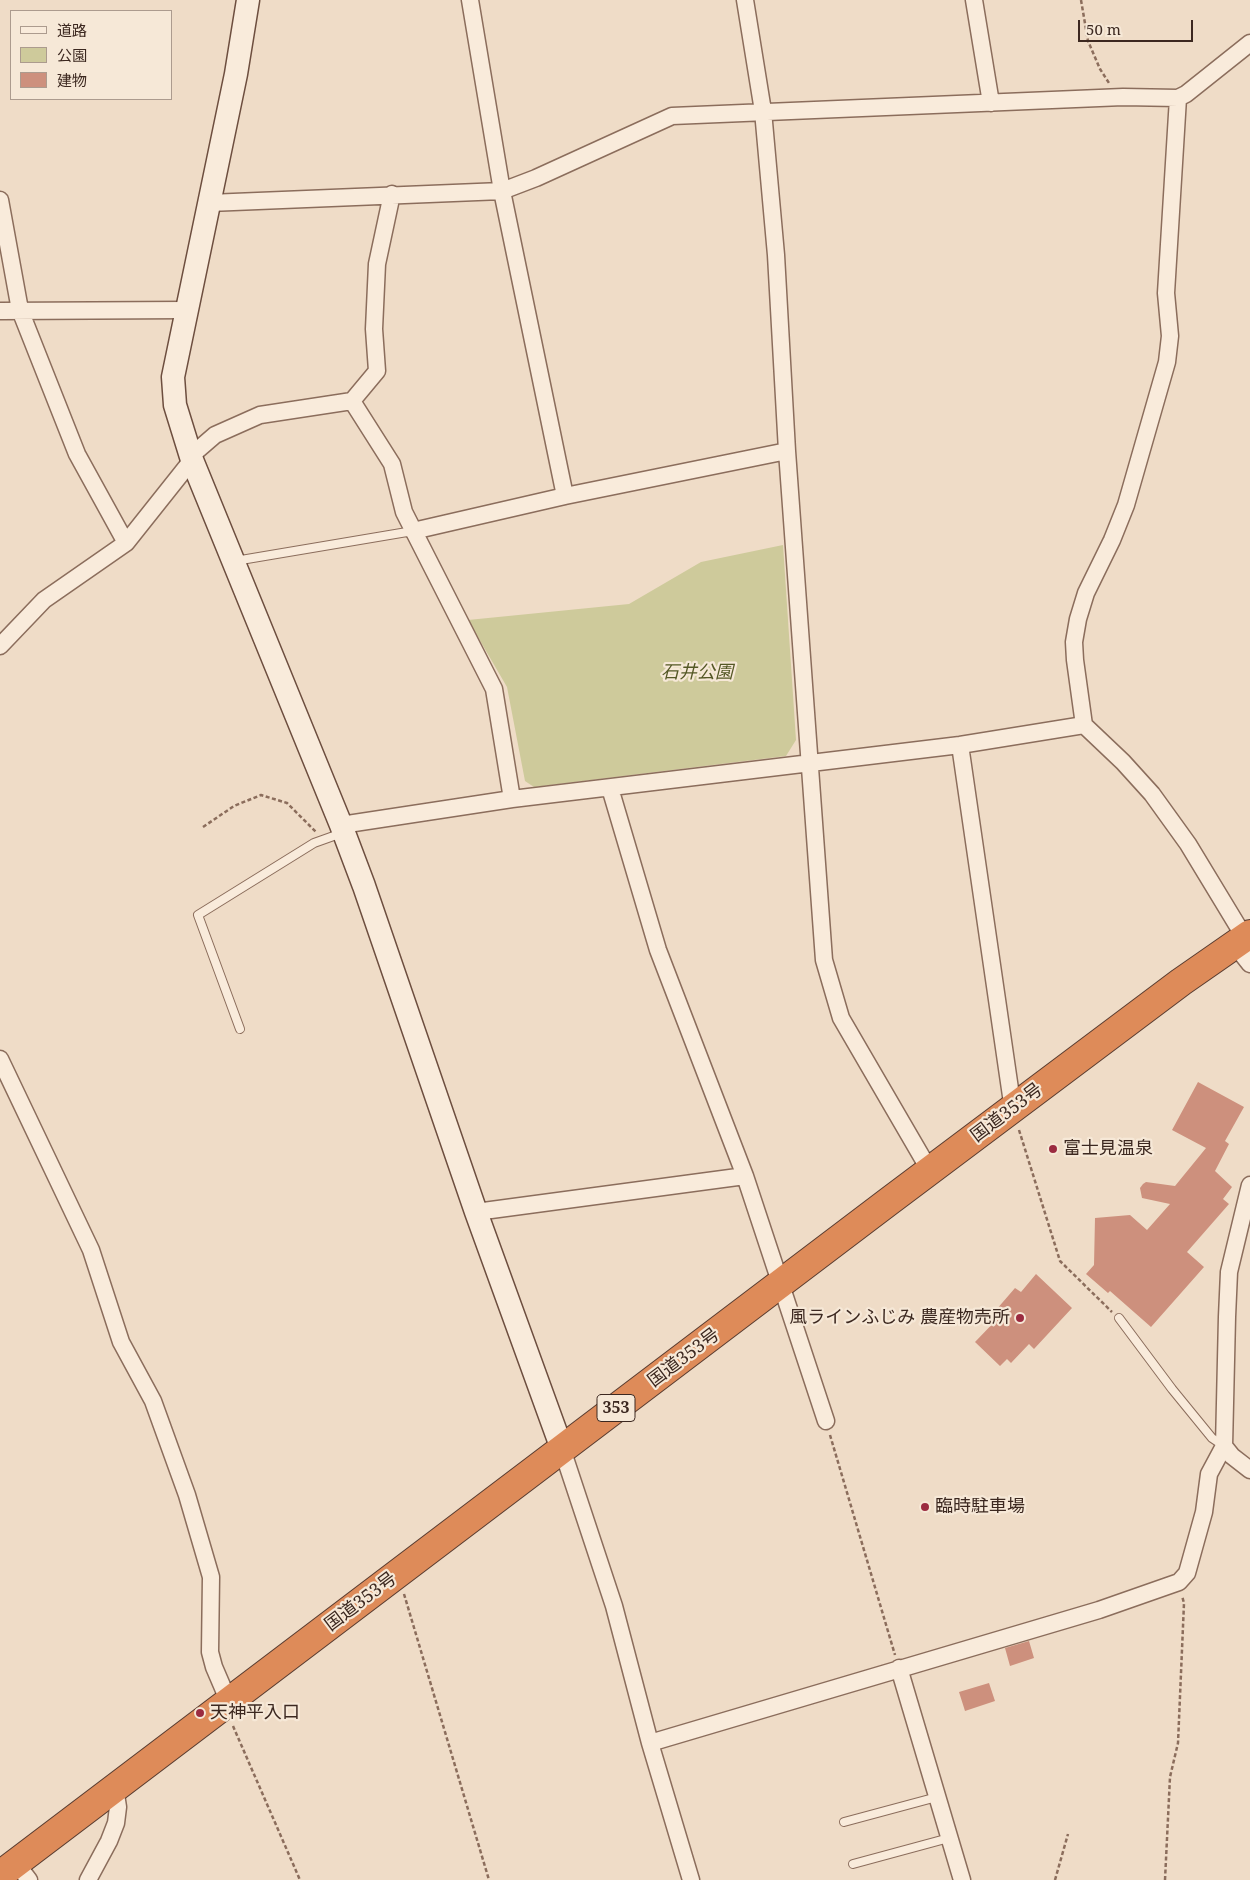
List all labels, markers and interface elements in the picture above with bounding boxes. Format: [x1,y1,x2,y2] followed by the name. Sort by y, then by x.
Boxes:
[10,10,172,100] legend
[1080,10,1195,42] scale bar
[1086,19,1121,39] text: 50 m
[57,20,87,40] text: 道路
[57,45,87,65] text: 公園
[57,70,87,90] text: 建物
[661,662,733,684] park label: 石井公園
[967,1079,1047,1147] street label: 国道353号
[1063,1138,1153,1160] place label: 富士見温泉
[1047,1143,1059,1155] marker: 富士見温泉
[789,1307,1010,1329] place label: 風ラインふじみ 農産物売所
[1014,1312,1026,1324] marker: 風ラインふじみ 農産物売所
[644,1324,724,1392] street label: 国道353号
[597,1395,635,1422] road number: 353
[935,1496,1025,1518] place label: 臨時駐車場
[919,1501,931,1513] marker: 臨時駐車場
[321,1568,401,1636] street label: 国道353号
[210,1702,300,1724] place label: 天神平入口
[194,1707,206,1719] marker: 天神平入口

